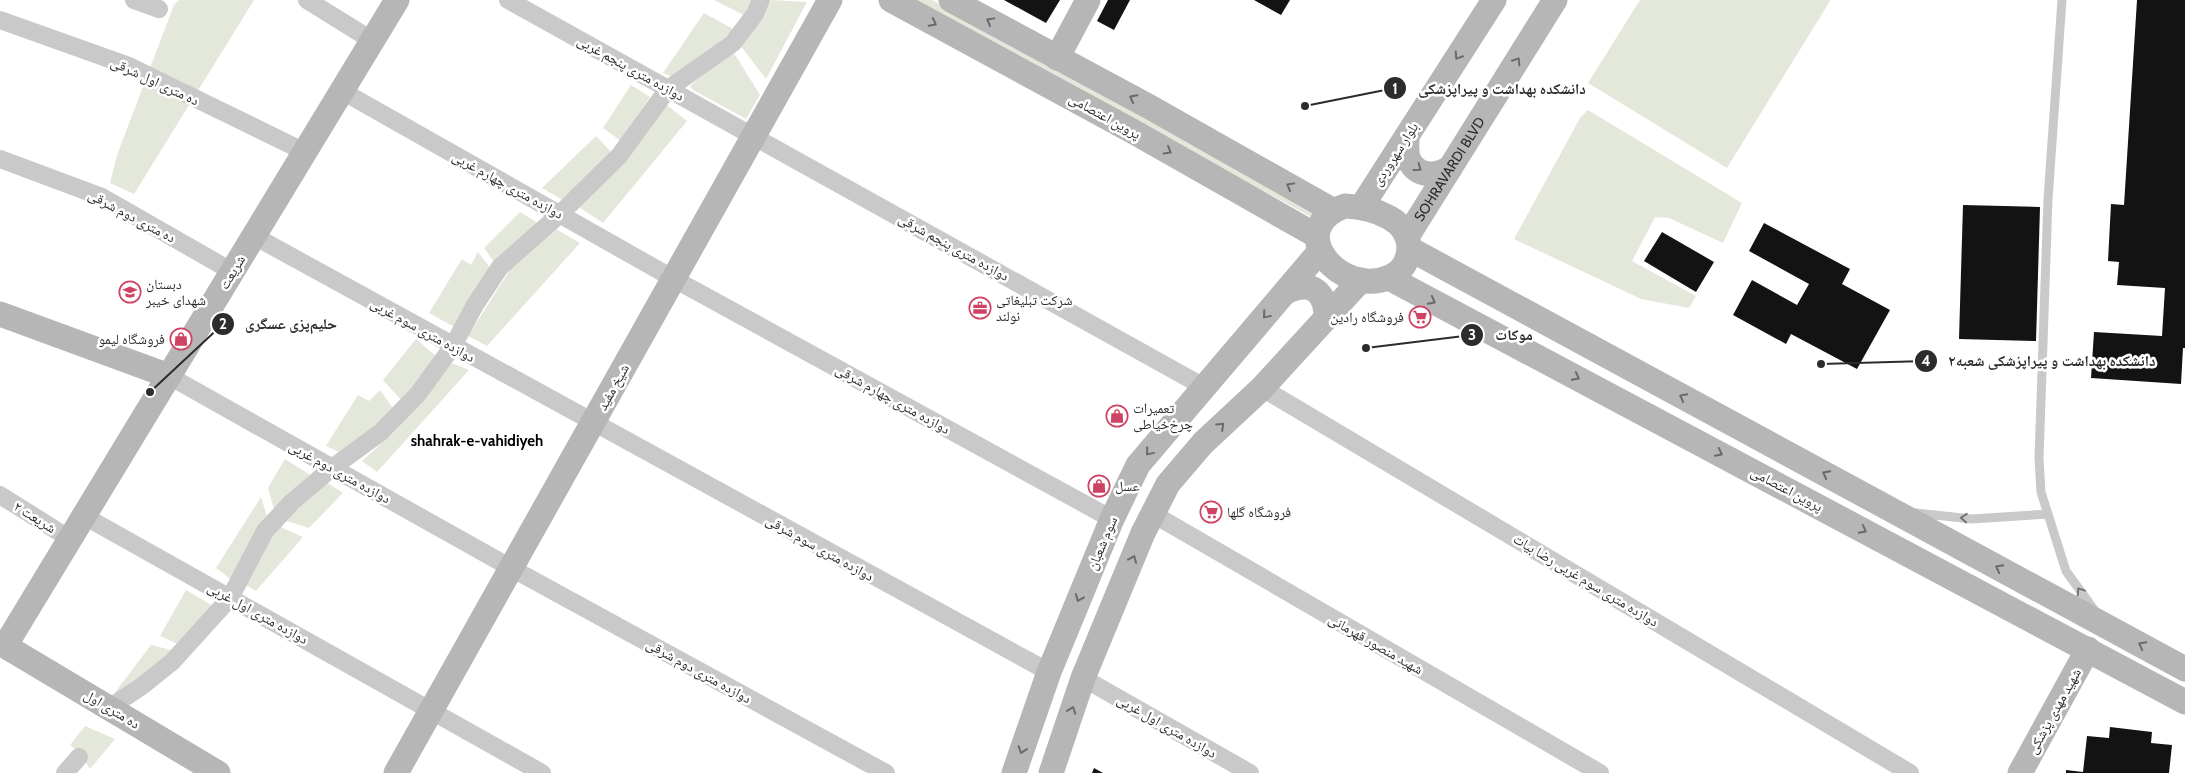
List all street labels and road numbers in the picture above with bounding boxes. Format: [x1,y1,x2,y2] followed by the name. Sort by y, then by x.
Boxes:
[574,31,688,106] street label: دوازده متری پنجم غربی
[108,53,202,109] street label: ده متری اول شرقی
[1066,89,1144,143] street label: پروین اعتصامی
[1410,114,1489,225] street label: SOHRAVARDI BLVD
[1368,119,1422,189] street label: بلوار سهروردی
[449,147,567,224] street label: دوازده متری چهارم غربی
[85,185,179,248] street label: ده متری دوم شرقی
[895,209,1013,286] street label: دوازده متری پنجم شرقی
[215,252,249,292] street label: شریعت
[367,294,479,367] street label: دوازده متری سوم غربی
[832,360,954,439] street label: دوازده متری چهارم شرقی
[593,361,634,414] street label: شیخ مفید
[286,437,394,508] street label: دوازده متری دوم غربی
[1748,463,1826,516] street label: پروین اعتصامی
[11,497,59,537] street label: شریعت ۲
[762,511,877,586] street label: دوازده متری سوم شرقی
[1083,513,1122,573] street label: سوم شعبان
[1510,530,1662,631] street label: دوازده متری سوم غربی رضا بیات
[205,578,312,648] street label: دوازده متری اول غربی
[1326,610,1426,678] street label: شهید منصور قهرمانی
[643,635,755,708] street label: دوازده متری دوم شرقی
[2023,665,2085,757] street label: شهید مهدی پزشکی
[81,685,143,733] street label: ده متری اول
[1114,690,1220,762] street label: دوازده متری اول غربی

